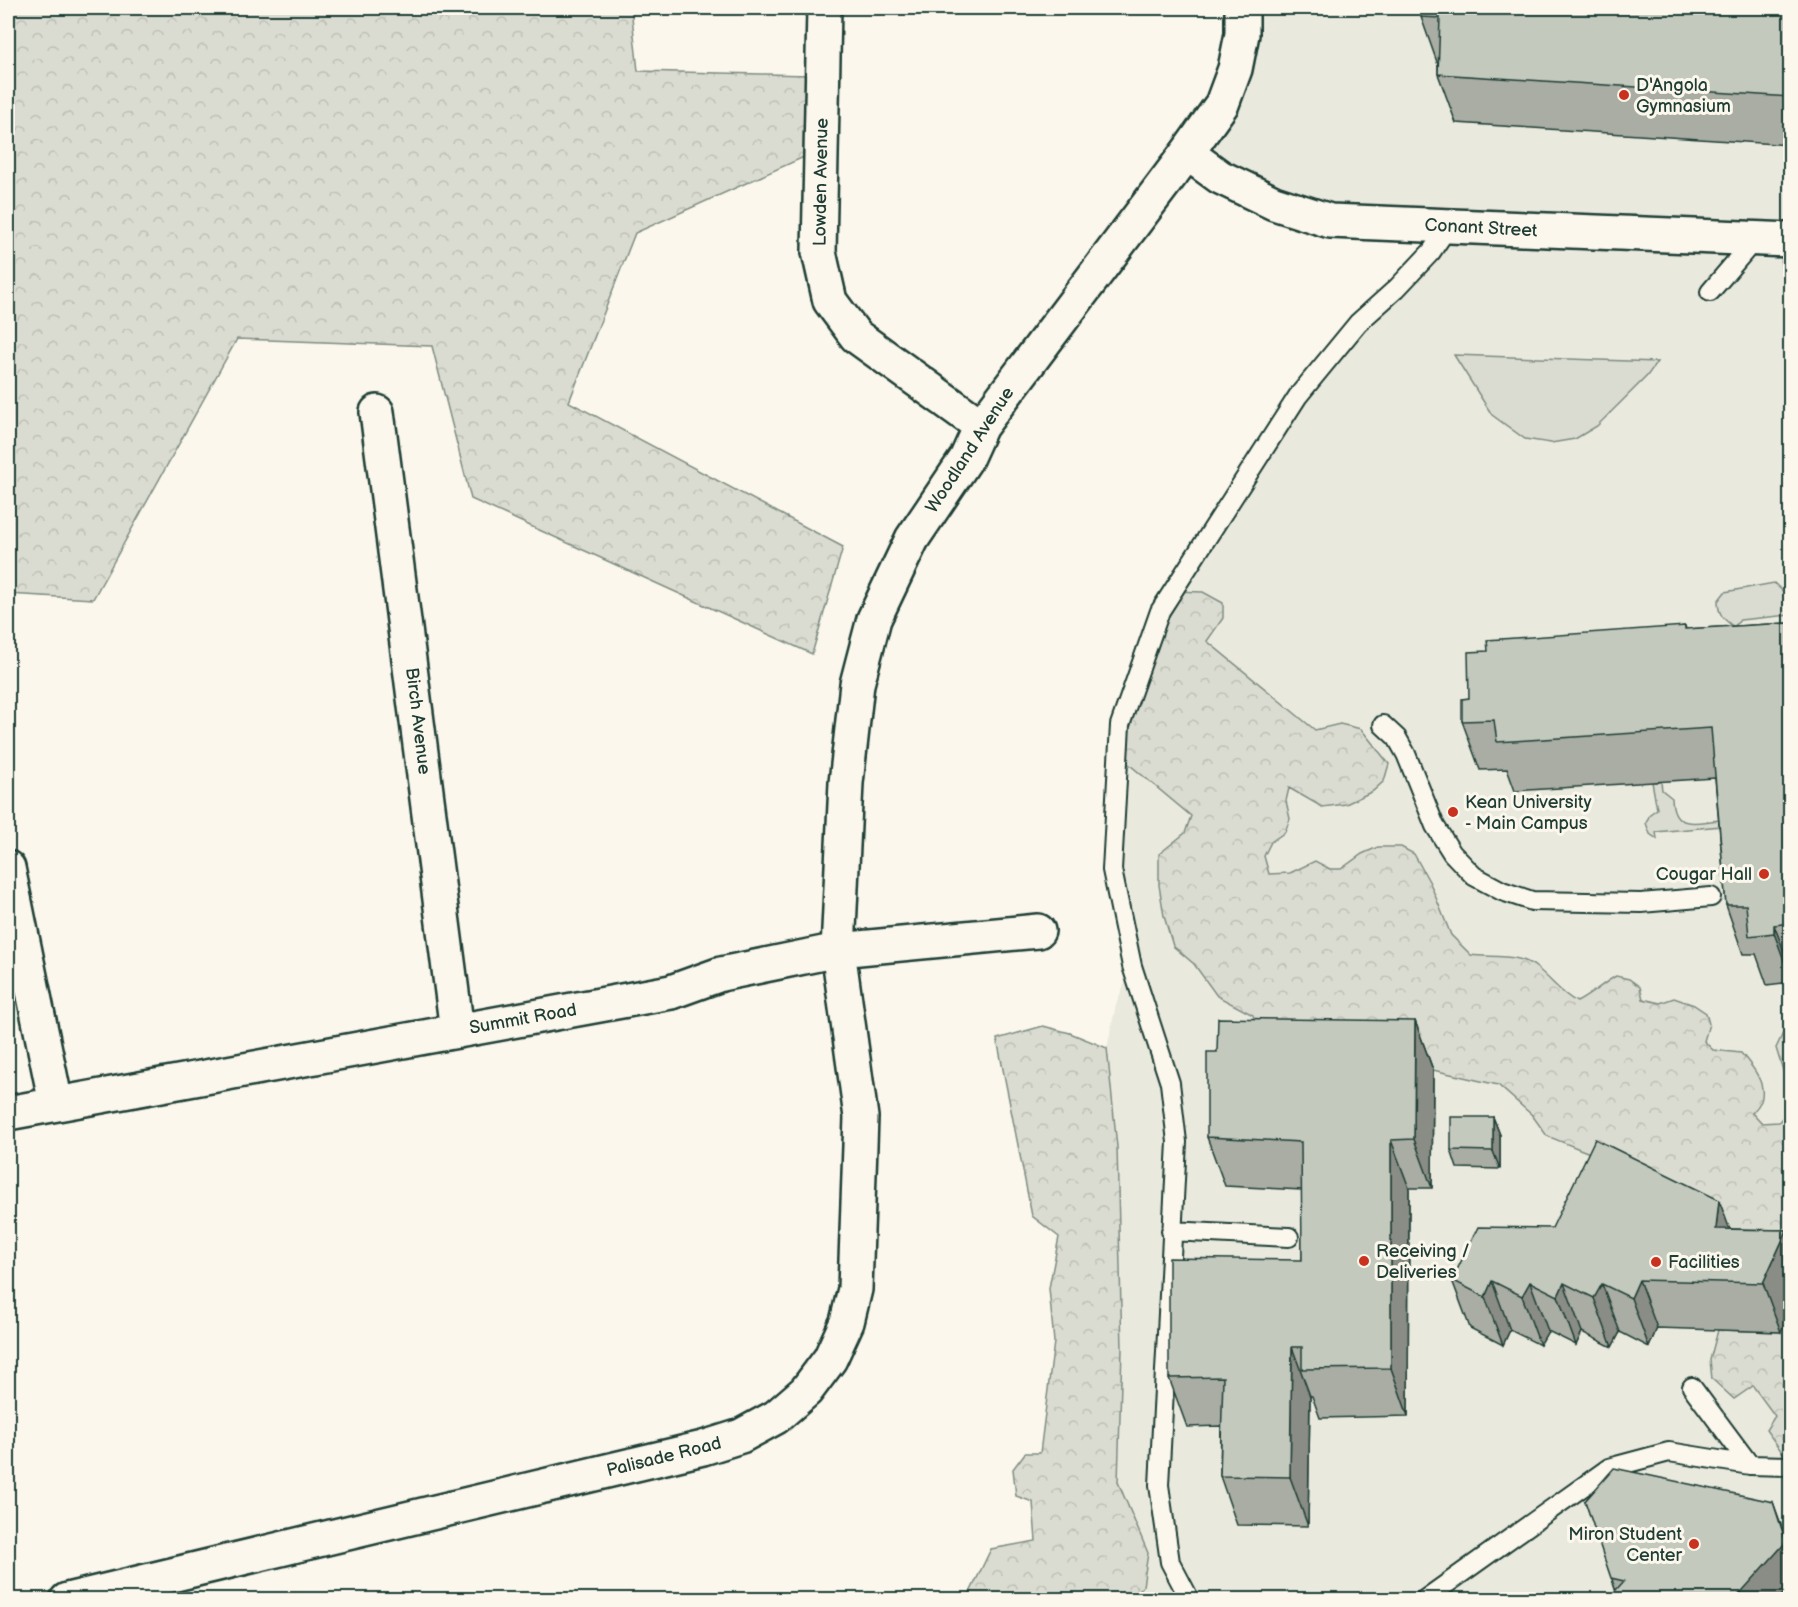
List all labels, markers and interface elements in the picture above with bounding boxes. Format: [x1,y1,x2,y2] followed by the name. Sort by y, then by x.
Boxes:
[1636,75,1731,117] place label: D'Angola Gymnasium
[1617,88,1631,102] marker: D'Angola Gymnasium
[809,117,833,246] street label: Lowden Avenue
[1424,215,1538,241] street label: Conant Street
[921,383,1019,517] street label: Woodland Avenue
[401,666,435,776] street label: Birch Avenue
[1465,792,1592,834] place label: Kean University - Main Campus
[1446,805,1460,819] marker: Kean University - Main Campus
[1656,864,1752,885] place label: Cougar Hall
[1757,867,1771,881] marker: Cougar Hall
[468,999,578,1039] street label: Summit Road
[1376,1241,1470,1283] place label: Receiving / Deliveries
[1668,1252,1740,1273] place label: Facilities
[1357,1254,1371,1268] marker: Receiving / Deliveries
[1649,1255,1663,1269] marker: Facilities
[604,1433,724,1481] street label: Palisade Road
[1568,1524,1682,1566] place label: Miron Student Center
[1687,1537,1701,1551] marker: Miron Student Center

